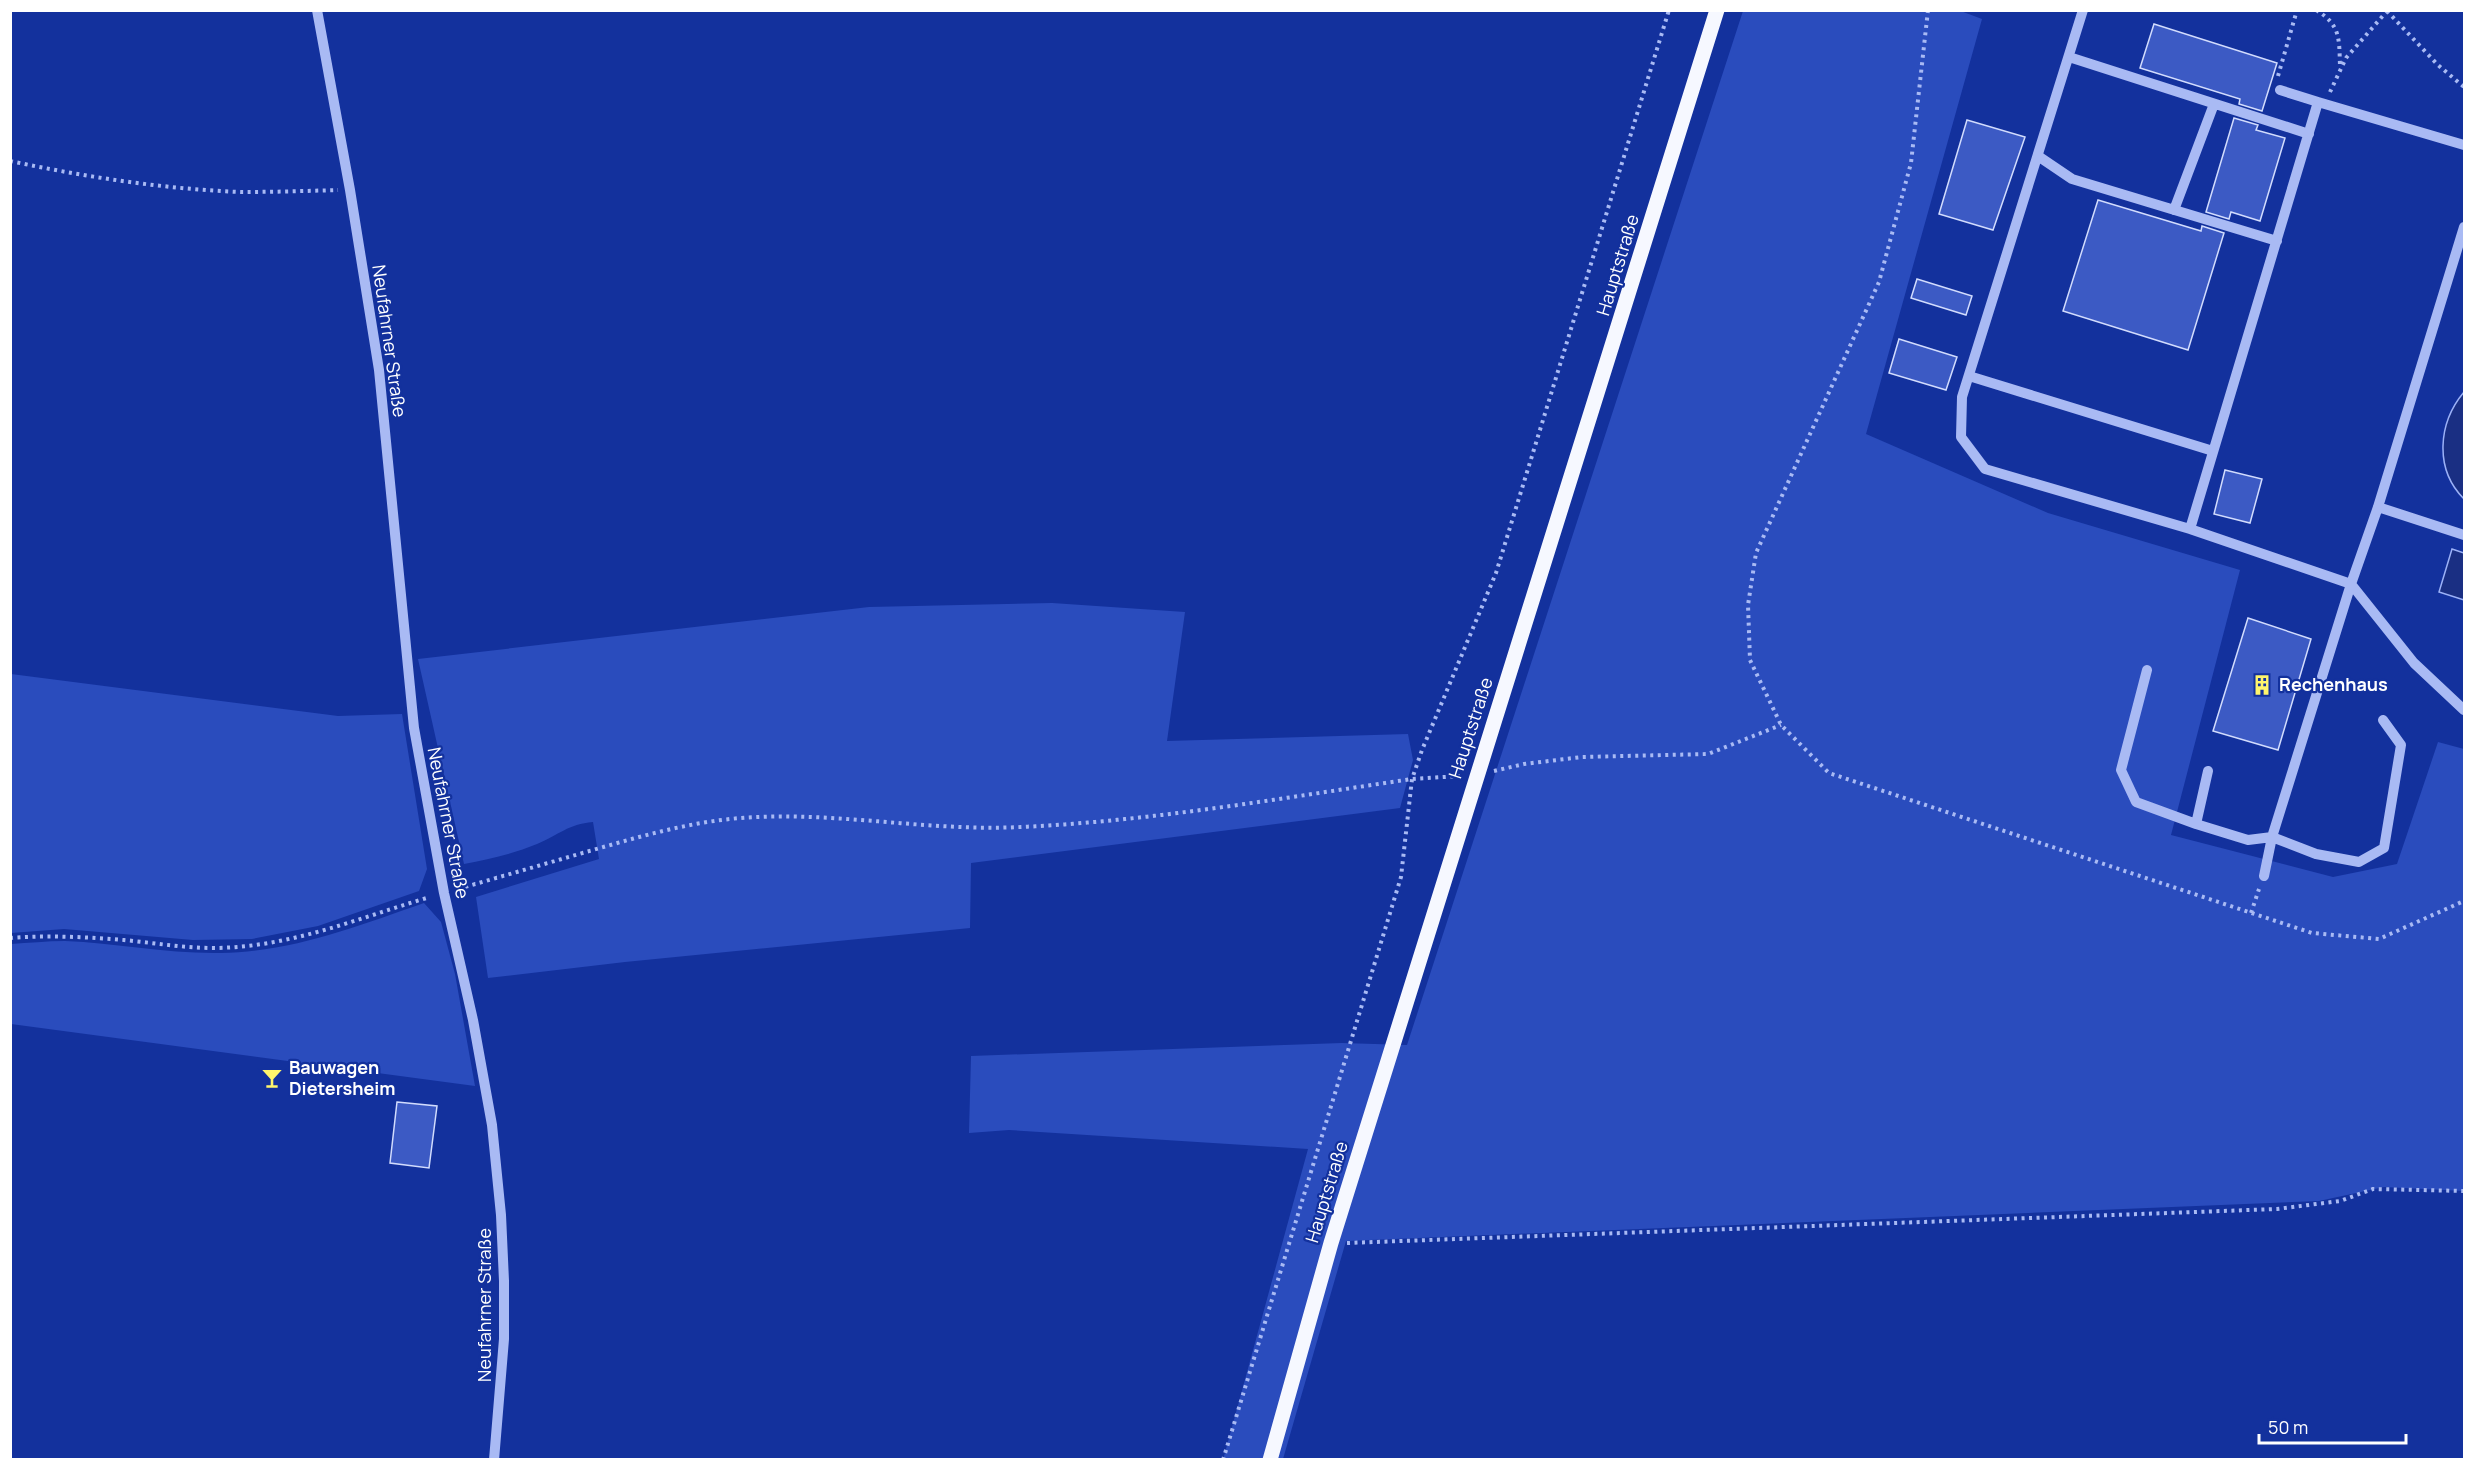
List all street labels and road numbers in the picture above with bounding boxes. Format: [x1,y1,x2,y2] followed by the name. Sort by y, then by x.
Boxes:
[1590,211,1644,318] street label: Hauptstraße
[367,263,413,419] street label: Neufahrner Straße
[1442,674,1498,781] street label: Hauptstraße
[423,745,475,901] street label: Neufahrner Straße
[1299,1138,1353,1245] street label: Hauptstraße
[472,1228,496,1382] street label: Neufahrner Straße

